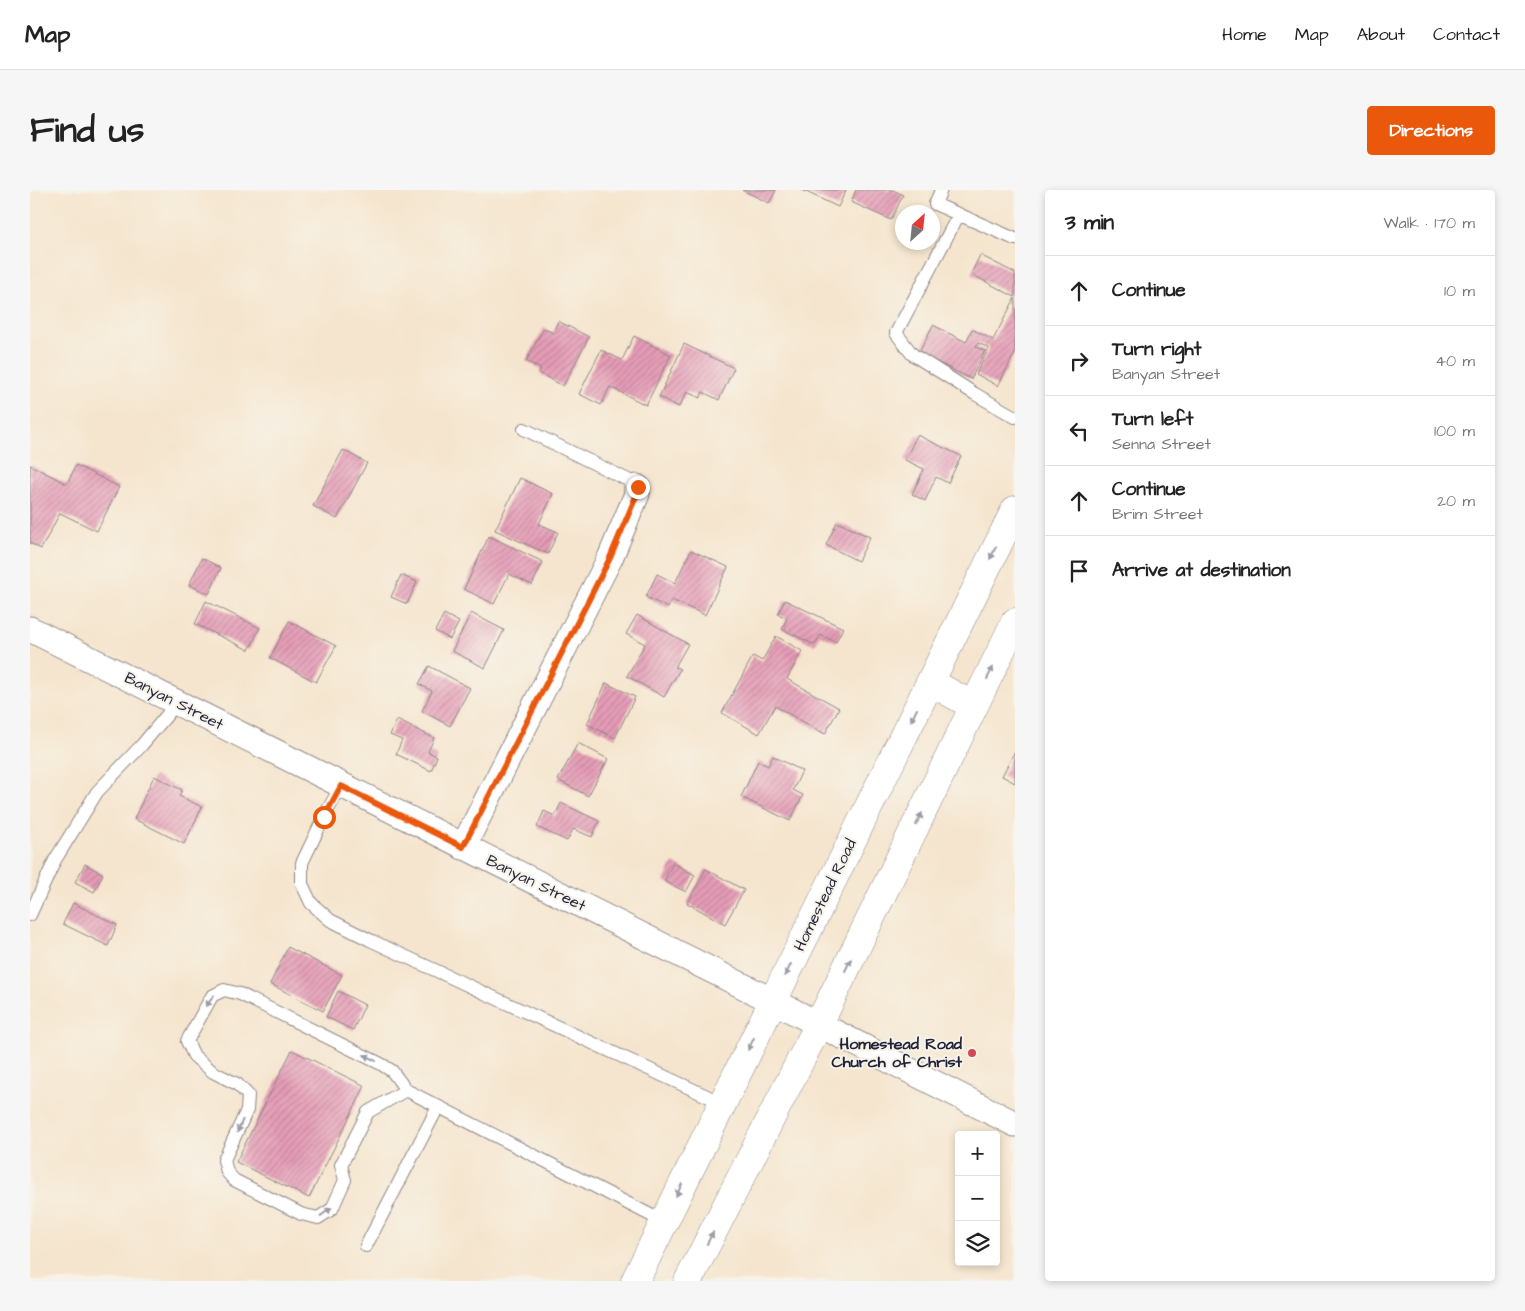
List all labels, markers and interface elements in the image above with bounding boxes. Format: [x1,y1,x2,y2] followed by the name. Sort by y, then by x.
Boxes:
[25,18,70,52] text: Map
[1222,22,1267,47] text: Home
[1295,22,1329,47] text: Map
[1357,22,1405,47] text: About
[1433,22,1500,47] text: Contact
[30,106,144,155] text: Find us
[1367,106,1495,155] button: Directions
[895,205,940,250] north arrow
[1065,208,1114,237] text: 3 min
[1384,212,1475,234] text: Walk · 170 m
[1065,277,1093,305] icon: ahead
[1112,277,1186,304] text: Continue
[1444,280,1475,302] text: 10 m
[1112,336,1201,363] text: Turn right
[1065,347,1093,375] icon: right
[1435,350,1475,372] text: 40 m
[1112,363,1220,385] text: Banyan Street
[1112,406,1193,433] text: Turn left
[1065,417,1093,445] icon: left
[1434,420,1475,442] text: 100 m
[1112,433,1211,455] text: Senna Street
[627,476,650,499] route end
[1112,476,1186,503] text: Continue
[1065,487,1093,515] icon: ahead
[1437,490,1475,512] text: 20 m
[1112,503,1203,525] text: Brim Street
[989,546,998,561] one-way arrow
[1065,557,1093,585] icon: arrive
[1112,557,1291,584] text: Arrive at destination
[986,665,995,680] one-way arrow
[120,667,228,736] street label: Banyan Street
[910,708,918,722] one-way arrow
[313,806,336,829] route start
[916,812,924,826] one-way arrow
[788,835,862,955] street label: Homestead Road
[482,849,590,918] street label: Banyan Street
[844,958,852,972] one-way arrow
[783,963,792,978] one-way arrow
[205,994,215,1008] one-way arrow
[831,1033,963,1073] place label: Homestead Road Church of Christ
[747,1037,755,1052] one-way arrow
[966,1047,978,1059] marker: Homestead Road Church of Christ
[363,1054,377,1062] one-way arrow
[236,1119,244,1133] one-way arrow
[955,1131,1000,1266] map controls
[955,1131,1000,1176] button: +
[955,1176,1000,1221] button: −
[675,1183,683,1197] one-way arrow
[319,1207,332,1217] one-way arrow
[955,1221,1000,1266] button: layers
[706,1230,714,1245] one-way arrow

